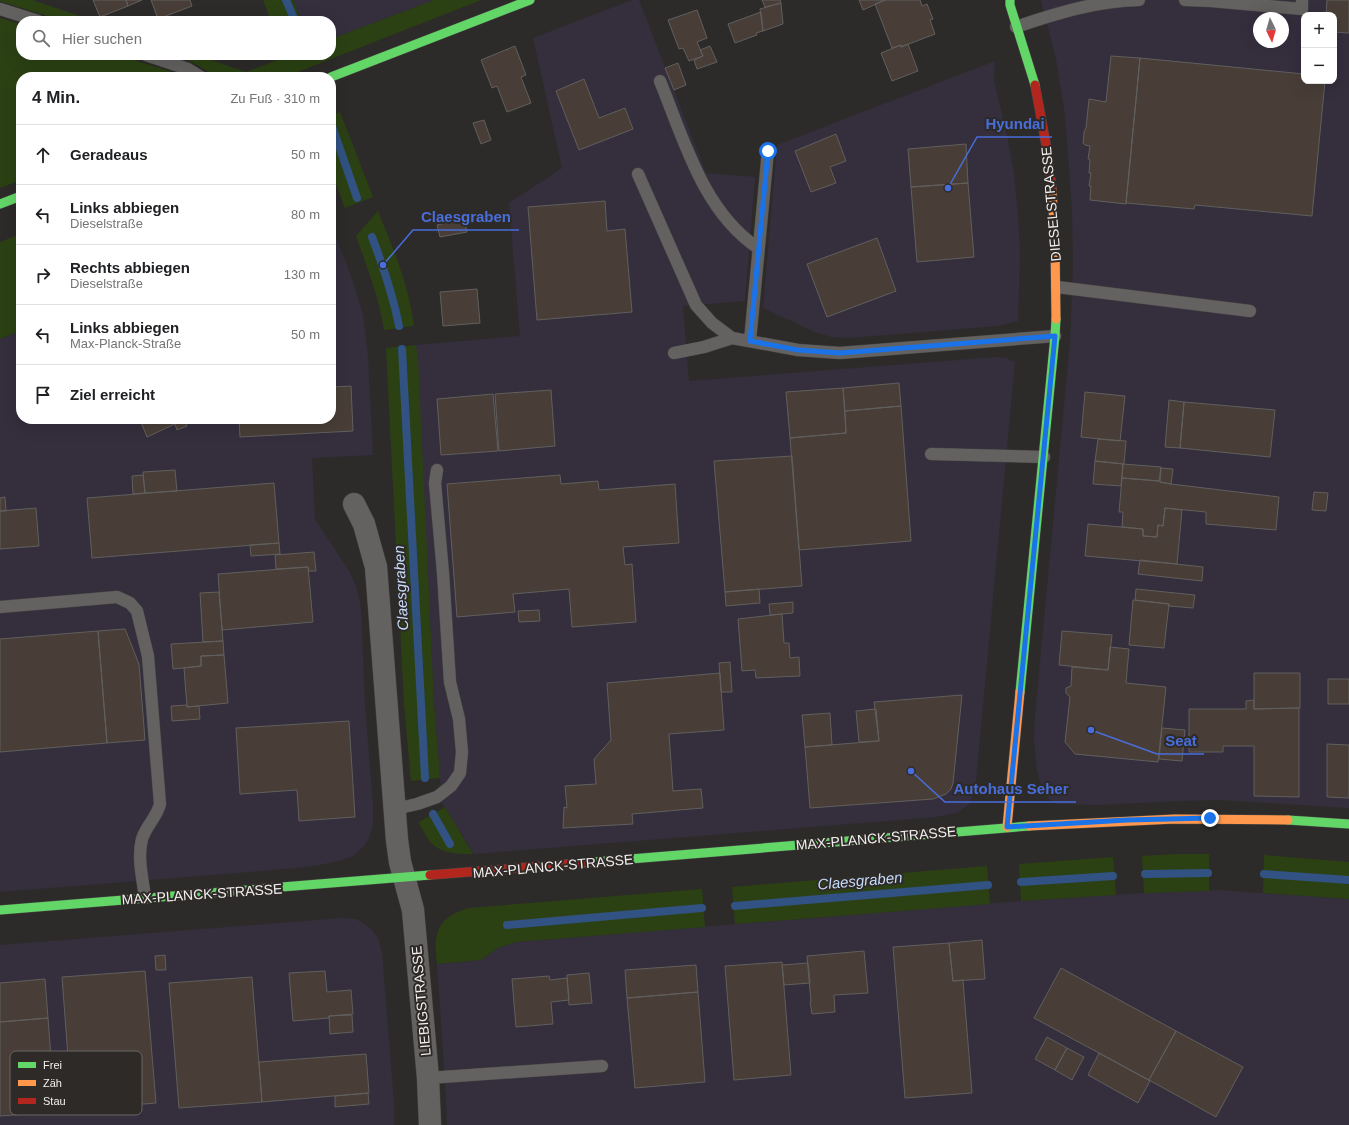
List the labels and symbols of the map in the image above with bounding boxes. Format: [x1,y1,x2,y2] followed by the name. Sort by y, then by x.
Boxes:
[1253,12,1289,48] north arrow
[977,110,1052,137] callout: Hyundai
[985,115,1045,132] text: Hyundai
[759,142,777,160] route start
[1038,146,1064,262] street label: DIESELSTRASSE
[413,203,519,230] callout: Claesgraben
[421,208,511,225] text: Claesgraben
[390,545,411,631] water label: Claesgraben
[1157,727,1204,754] callout: Seat
[1165,732,1197,749] text: Seat
[945,775,1076,802] callout: Autohaus Seher
[953,780,1069,797] text: Autohaus Seher
[1201,809,1219,827] route end
[795,823,957,853] street label: MAX-PLANCK-STRASSE
[472,851,634,881] street label: MAX-PLANCK-STRASSE
[817,868,903,893] water label: Claesgraben
[121,880,283,908] street label: MAX-PLANCK-STRASSE
[408,945,434,1057] street label: LIEBIGSTRASSE
[10,1051,142,1115] legend
[43,1059,62,1071] text: Frei
[43,1077,62,1089] text: Zäh
[43,1095,66,1107] text: Stau

